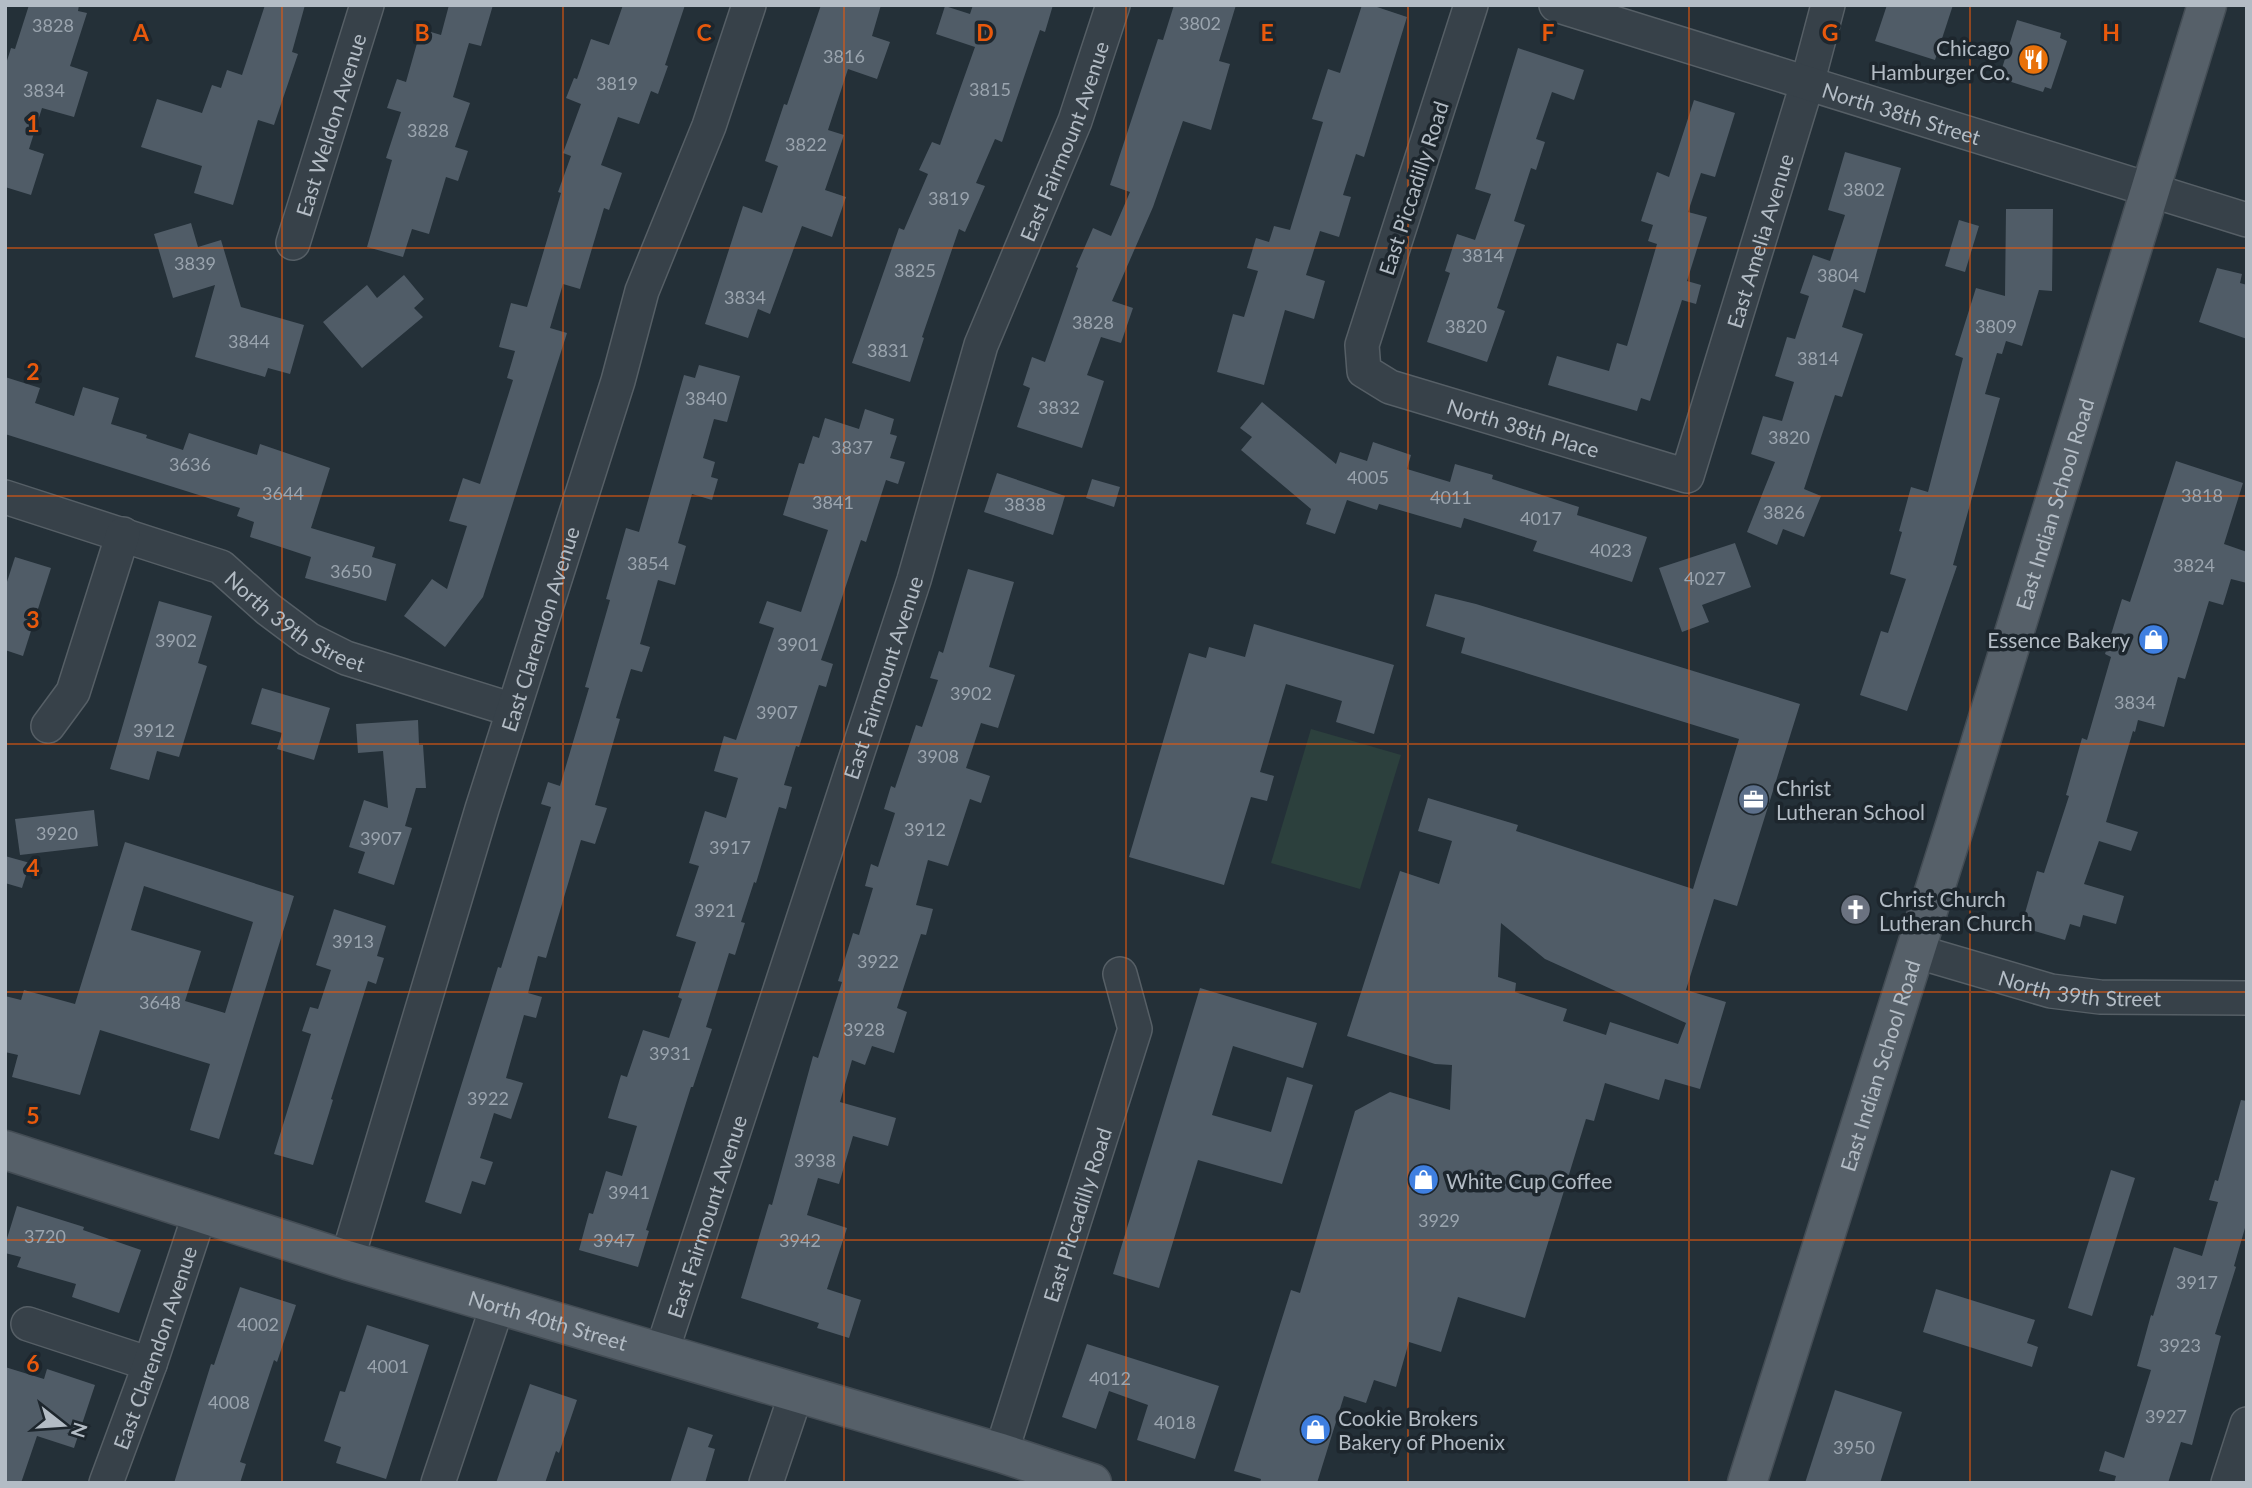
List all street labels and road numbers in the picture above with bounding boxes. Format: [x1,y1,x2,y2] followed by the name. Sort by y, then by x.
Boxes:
[290,30,370,219] street label: East Weldon Avenue
[1014,38,1113,245] street label: East Fairmount Avenue
[1820,76,1984,149] street label: North 38th Street
[1373,98,1453,278] street label: East Piccadilly Road
[1721,150,1798,331] street label: East Amelia Avenue
[1444,392,1603,462] street label: North 38th Place
[2009,395,2098,613] street label: East Indian School Road
[495,523,584,734] street label: East Clarendon Avenue
[221,565,369,676] street label: North 39th Street
[837,572,927,782] street label: East Fairmount Avenue
[1834,957,1924,1174] street label: East Indian School Road
[1996,964,2162,1010] street label: North 39th Street
[661,1111,751,1321] street label: East Fairmount Avenue
[1037,1124,1116,1305] street label: East Piccadilly Road
[107,1242,201,1452] street label: East Clarendon Avenue
[466,1284,631,1355] street label: North 40th Street

